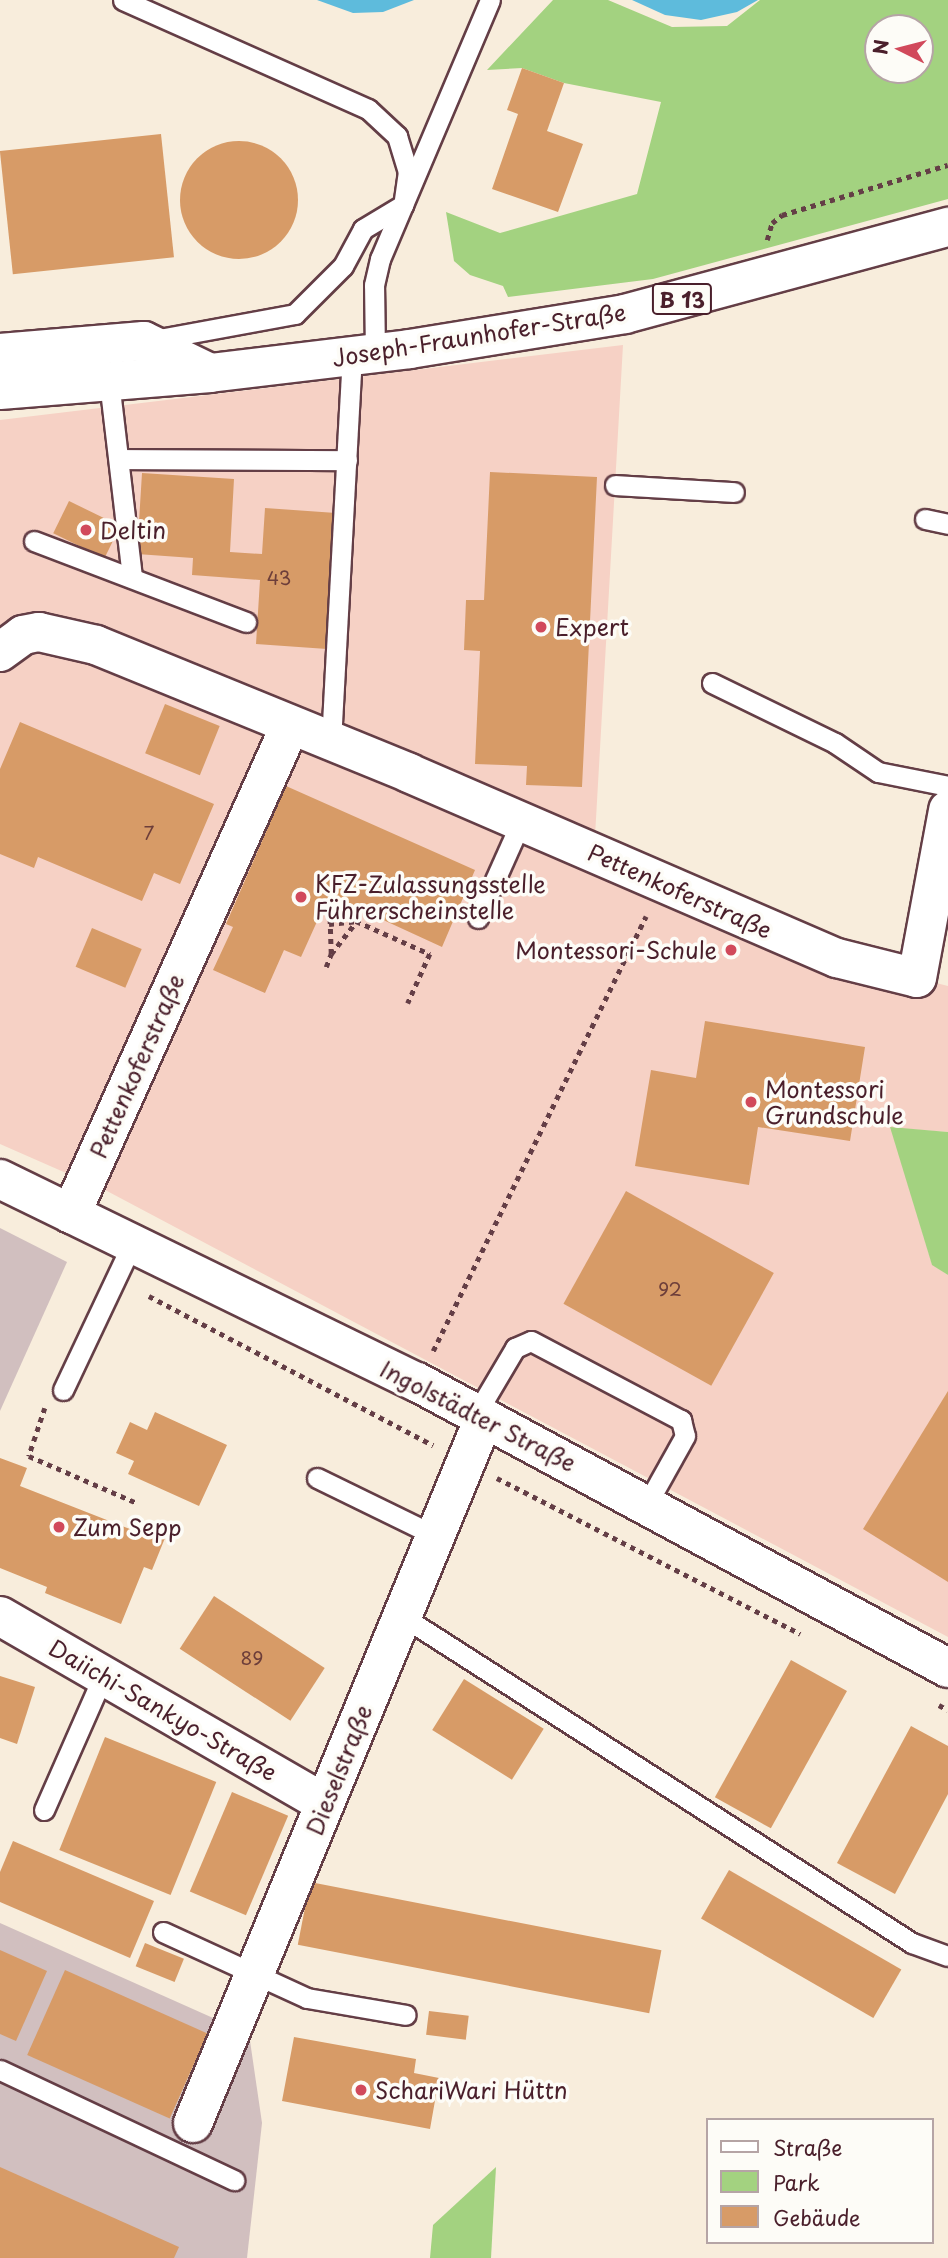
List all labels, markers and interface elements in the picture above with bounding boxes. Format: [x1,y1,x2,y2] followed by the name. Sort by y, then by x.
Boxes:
[864,14,934,84] north arrow
[865,38,895,56] text: N
[652,282,712,316] road number: B 13
[330,298,628,372] street label: Joseph-Fraunhofer-Straße
[100,516,166,544] place label: Deltin
[78,522,94,538] marker: Deltin
[267,567,291,589] house number: 43
[555,613,629,641] place label: Expert
[533,619,549,635] marker: Expert
[144,822,154,844] house number: 7
[584,838,776,944] street label: Pettenkoferstraße
[315,870,546,924] place label: KFZ-Zulassungsstelle Führerscheinstelle
[293,889,309,905] marker: KFZ-Zulassungsstelle Führerscheinstelle
[515,936,717,964] place label: Montessori-Schule
[723,942,739,958] marker: Montessori-Schule
[84,970,190,1162] street label: Pettenkoferstraße
[765,1075,904,1129] place label: Montessori Grundschule
[743,1094,759,1110] marker: Montessori Grundschule
[658,1278,682,1300] house number: 92
[375,1354,581,1478] street label: Ingolstädter Straße
[73,1513,182,1541] place label: Zum Sepp
[51,1519,67,1535] marker: Zum Sepp
[44,1633,282,1787] street label: Daiichi-Sankyo-Straße
[241,1647,263,1669] house number: 89
[300,1701,378,1839] street label: Dieselstraße
[375,2076,568,2104] place label: SchariWari Hüttn
[353,2082,369,2098] marker: SchariWari Hüttn
[706,2118,934,2244] legend
[773,2131,842,2163] text: Straße
[773,2166,820,2198] text: Park
[773,2201,860,2233] text: Gebäude

